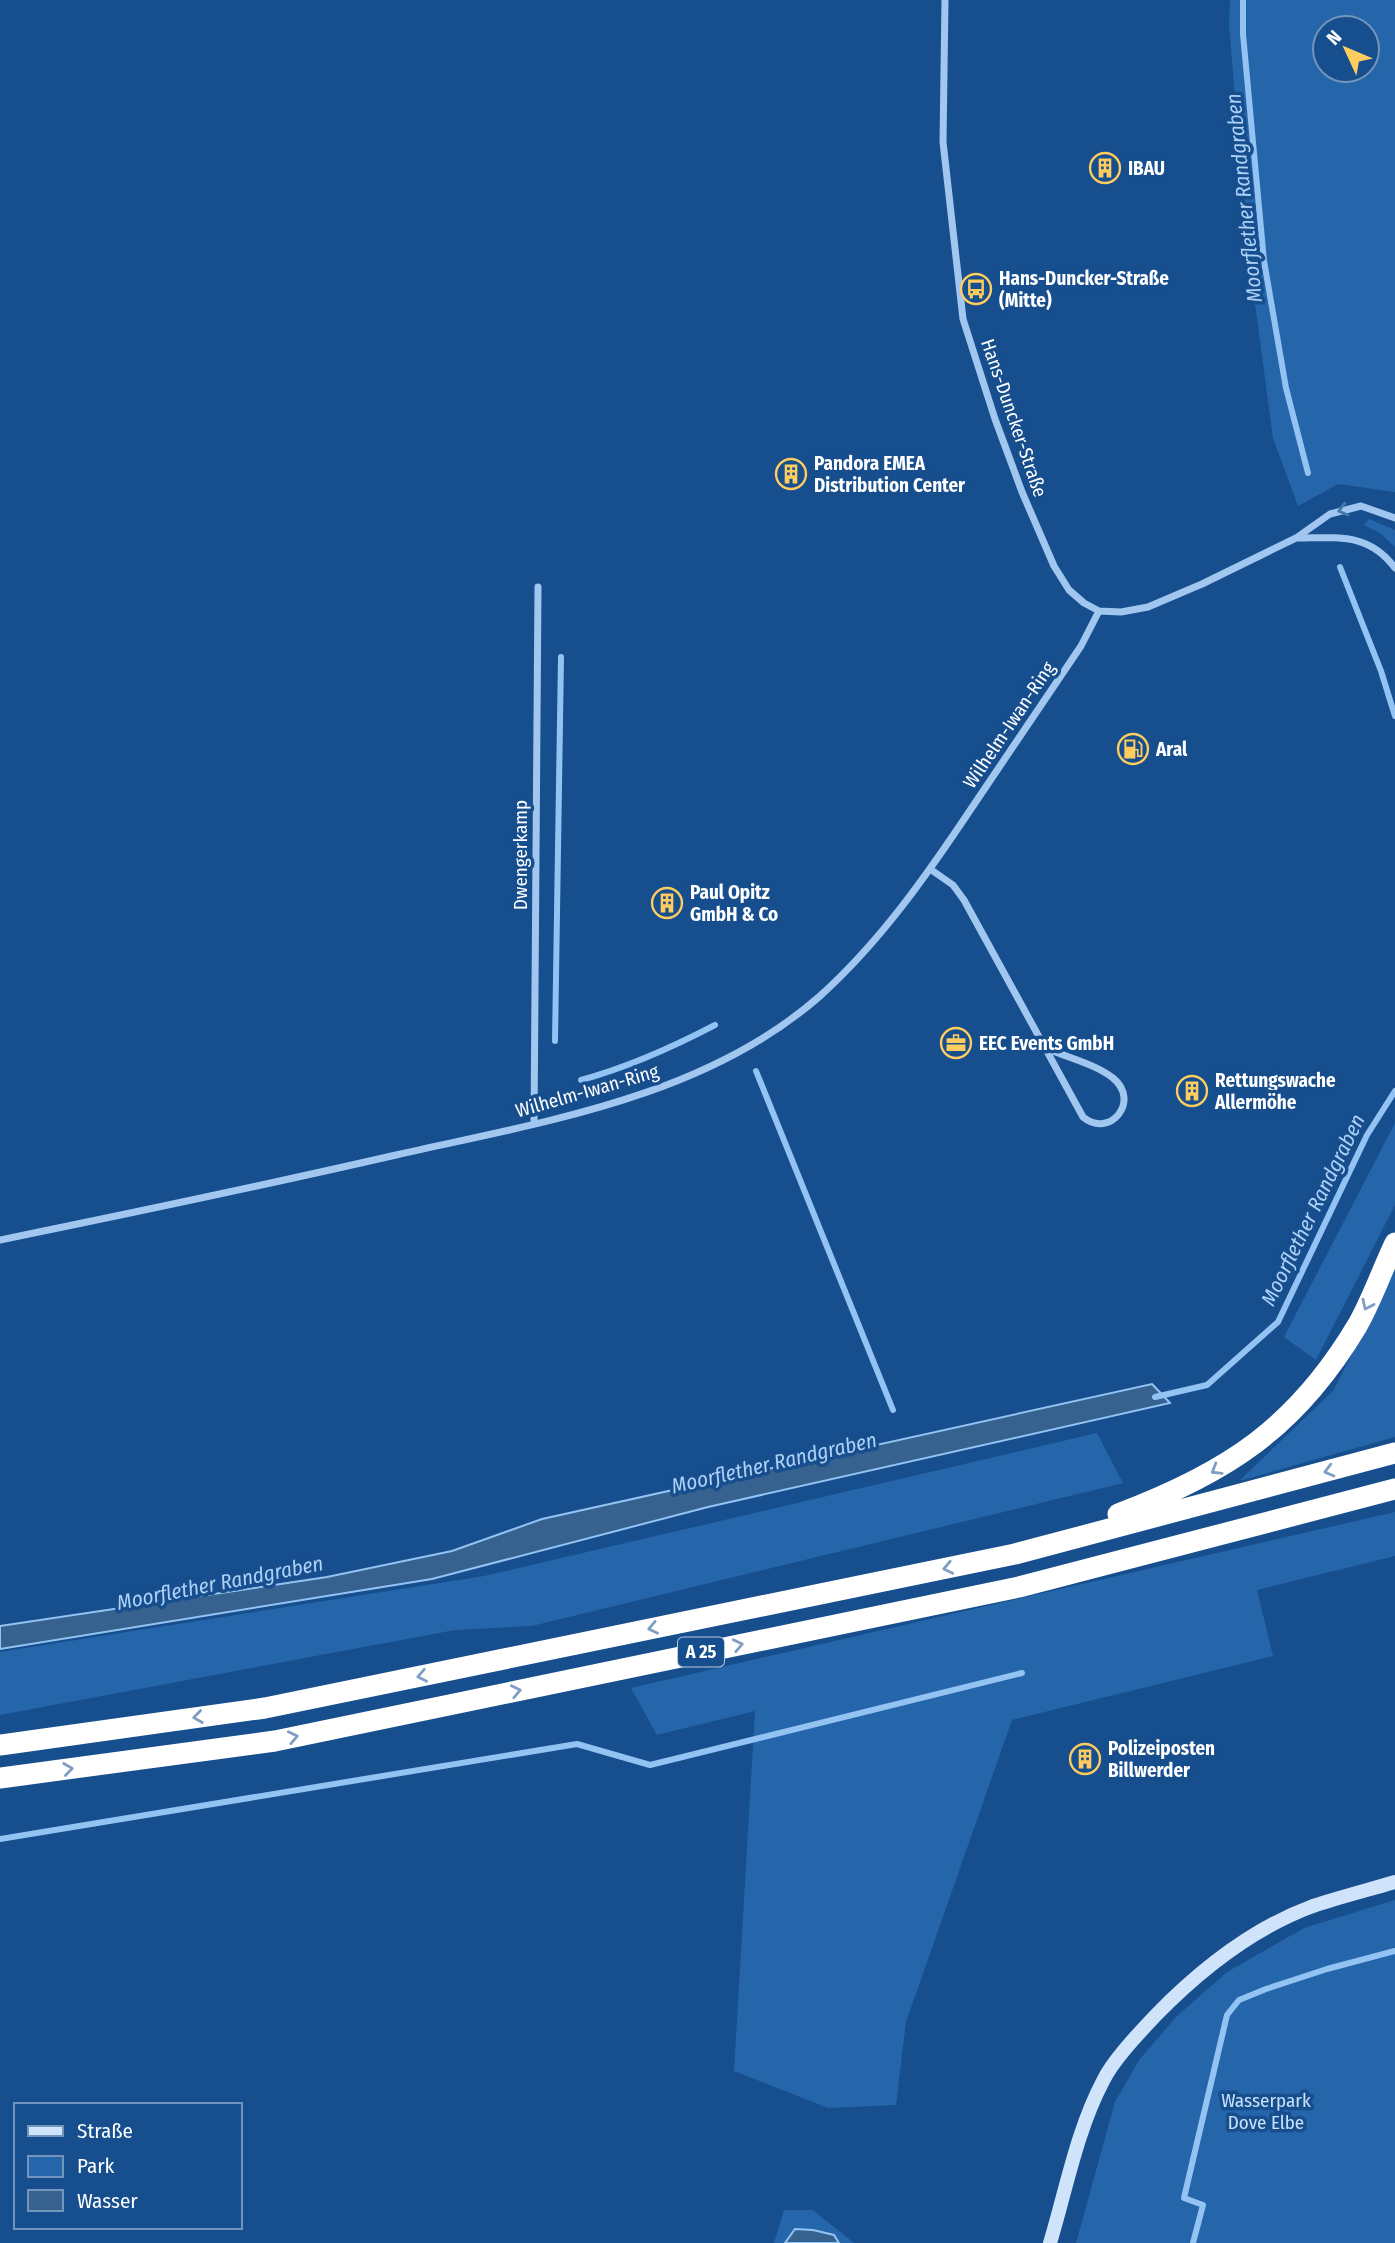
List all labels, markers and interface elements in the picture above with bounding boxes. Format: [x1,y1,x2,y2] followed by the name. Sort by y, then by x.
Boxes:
[1311,14,1381,84] north arrow
[1322,25,1346,50] text: N
[1220,92,1268,304] water label: Moorflether Randgraben
[1088,151,1122,185] building icon: IBAU
[1128,157,1165,180] place label: IBAU
[999,267,1169,312] place label: Hans-Duncker-Straße (Mitte)
[959,272,993,306] bus stop icon: Hans-Duncker-Straße (Mitte)
[976,336,1052,500] street label: Hans-Duncker-Straße
[814,452,966,497] place label: Pandora EMEA Distribution Center
[774,457,808,491] building icon: Pandora EMEA Distribution Center
[1337,502,1349,517] one-way arrow
[958,657,1060,793] street label: Wilhelm-Iwan-Ring
[1116,732,1150,766] fuel station icon: Aral
[1155,738,1188,761] place label: Aral
[509,800,532,910] street label: Dwengerkamp
[690,881,778,926] place label: Paul Opitz GmbH & Co
[650,886,684,920] building icon: Paul Opitz GmbH & Co
[939,1026,973,1060] office icon: EEC Events GmbH
[979,1032,1114,1055] place label: EEC Events GmbH
[513,1060,661,1122] street label: Wilhelm-Iwan-Ring
[1214,1069,1336,1114] place label: Rettungswache Allermöhe
[1175,1074,1209,1108] building icon: Rettungswache Allermöhe
[1255,1110,1371,1310] water label: Moorflether Randgraben
[1361,1298,1375,1310] one-way arrow
[669,1427,879,1499] water label: Moorflether Randgraben
[1210,1462,1223,1475] one-way arrow
[1323,1463,1335,1477] one-way arrow
[114,1550,326,1616] water label: Moorflether Randgraben
[942,1559,954,1574] one-way arrow
[647,1620,659,1635] one-way arrow
[678,1638,724,1666] road number: A 25
[732,1638,744,1653] one-way arrow
[416,1667,428,1682] one-way arrow
[510,1684,522,1699] one-way arrow
[193,1710,204,1725] one-way arrow
[287,1731,299,1746] one-way arrow
[1108,1737,1215,1782] place label: Polizeiposten Billwerder
[1068,1742,1102,1776] building icon: Polizeiposten Billwerder
[62,1762,73,1777] one-way arrow
[1221,2089,1311,2134] park label: Wasserpark Dove Elbe
[14,2103,242,2229] legend
[77,2118,133,2144] text: Straße
[77,2153,115,2179] text: Park
[77,2188,138,2214] text: Wasser

